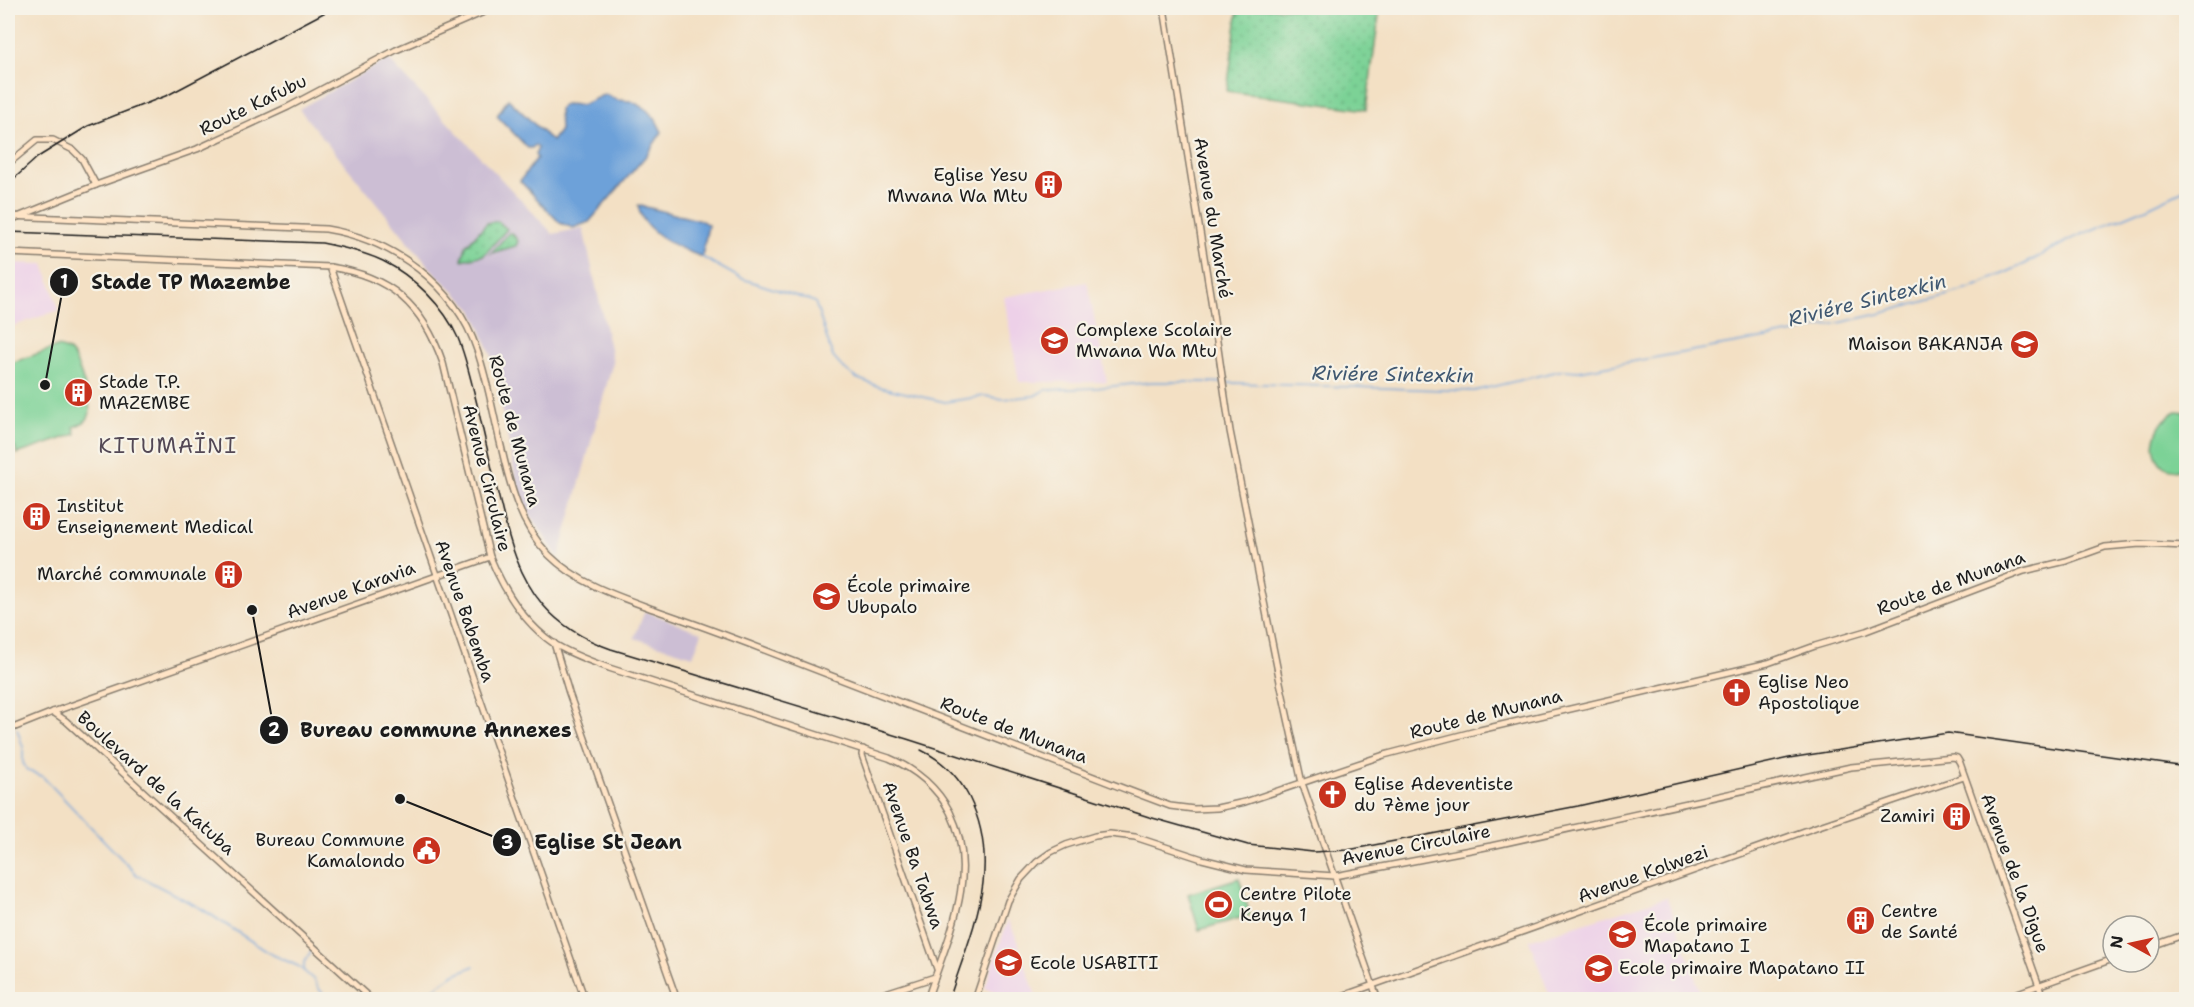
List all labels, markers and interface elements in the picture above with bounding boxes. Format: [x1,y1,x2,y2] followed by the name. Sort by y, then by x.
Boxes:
[195,69,311,141] street label: Route Kafubu
[1188,136,1238,300] street label: Avenue du Marché
[887,163,1028,208] place label: Eglise Yesu Mwana Wa Mtu
[1033,169,1065,201] building icon: Eglise Yesu Mwana Wa Mtu
[49,263,303,301] callout: Stade TP Mazembe
[1785,268,1949,332] water label: Riviére Sintexkin
[91,269,291,295] text: Stade TP Mazembe
[60,270,68,294] text: 1
[1076,318,1232,363] place label: Complexe Scolaire Mwana Wa Mtu
[1039,324,1071,356] school or university icon: Complexe Scolaire Mwana Wa Mtu
[2008,328,2040,360] school or university icon: Maison BAKANJA
[1848,332,2003,356] place label: Maison BAKANJA
[483,353,547,509] street label: Route de Munana
[1312,360,1474,388] water label: Riviére Sintexkin
[99,370,190,415] place label: Stade T.P. MAZEMBE
[62,376,94,408] building icon: Stade T.P. MAZEMBE
[457,402,517,554] street label: Avenue Circulaire
[98,432,238,460] district label: KITUMAÏNI
[57,494,254,539] place label: Institut Enseignement Medical
[20,500,52,532] building icon: Institut Enseignement Medical
[429,537,501,685] street label: Avenue Babemba
[1874,545,2028,621] street label: Route de Munana
[283,556,419,624] street label: Avenue Karavia
[212,558,244,590] building icon: Marché communale
[37,562,207,586] place label: Marché communale
[847,574,971,619] place label: École primaire Ubupalo
[810,580,842,612] school or university icon: École primaire Ubupalo
[1758,670,1860,715] place label: Eglise Neo Apostolique
[1721,676,1753,708] church icon: Eglise Neo Apostolique
[1407,683,1565,745] street label: Route de Munana
[937,691,1091,769] street label: Route de Munana
[72,706,240,860] street label: Boulevard de la Katuba
[259,711,584,749] callout: Bureau commune Annexes
[300,717,572,743] text: Bureau commune Annexes
[268,718,281,742] text: 2
[1354,772,1513,817] place label: Eglise Adeventiste du 7ème jour
[877,778,949,932] street label: Avenue Ba Tabwa
[1317,778,1349,810] church icon: Eglise Adeventiste du 7ème jour
[1975,790,2055,956] street label: Avenue de la Digue
[1940,800,1972,832] building icon: Zamiri
[1880,804,1935,828] place label: Zamiri
[1340,819,1492,871] street label: Avenue Circulaire
[492,823,693,861] callout: Eglise St Jean
[255,828,405,873] place label: Bureau Commune Kamalondo
[534,829,682,855] text: Eglise St Jean
[501,831,513,855] text: 3
[410,834,442,866] public building icon: Bureau Commune Kamalondo
[1574,839,1712,909] street label: Avenue Kolwezi
[1240,882,1352,927] place label: Centre Pilote Kenya 1
[1203,888,1235,920] sports icon: Centre Pilote Kenya 1
[1881,899,1958,944] place label: Centre de Santé
[1844,905,1876,937] building icon: Centre de Santé
[1644,913,1768,958] place label: École primaire Mapatano I
[2101,914,2161,974] north arrow
[1607,919,1639,951] school or university icon: École primaire Mapatano I
[2105,934,2128,950] text: N
[993,947,1025,979] school or university icon: Ecole USABITI
[1030,951,1158,975] place label: Ecole USABITI
[1582,952,1614,984] school or university icon: Ecole primaire Mapatano II
[1619,956,1865,980] place label: Ecole primaire Mapatano II

